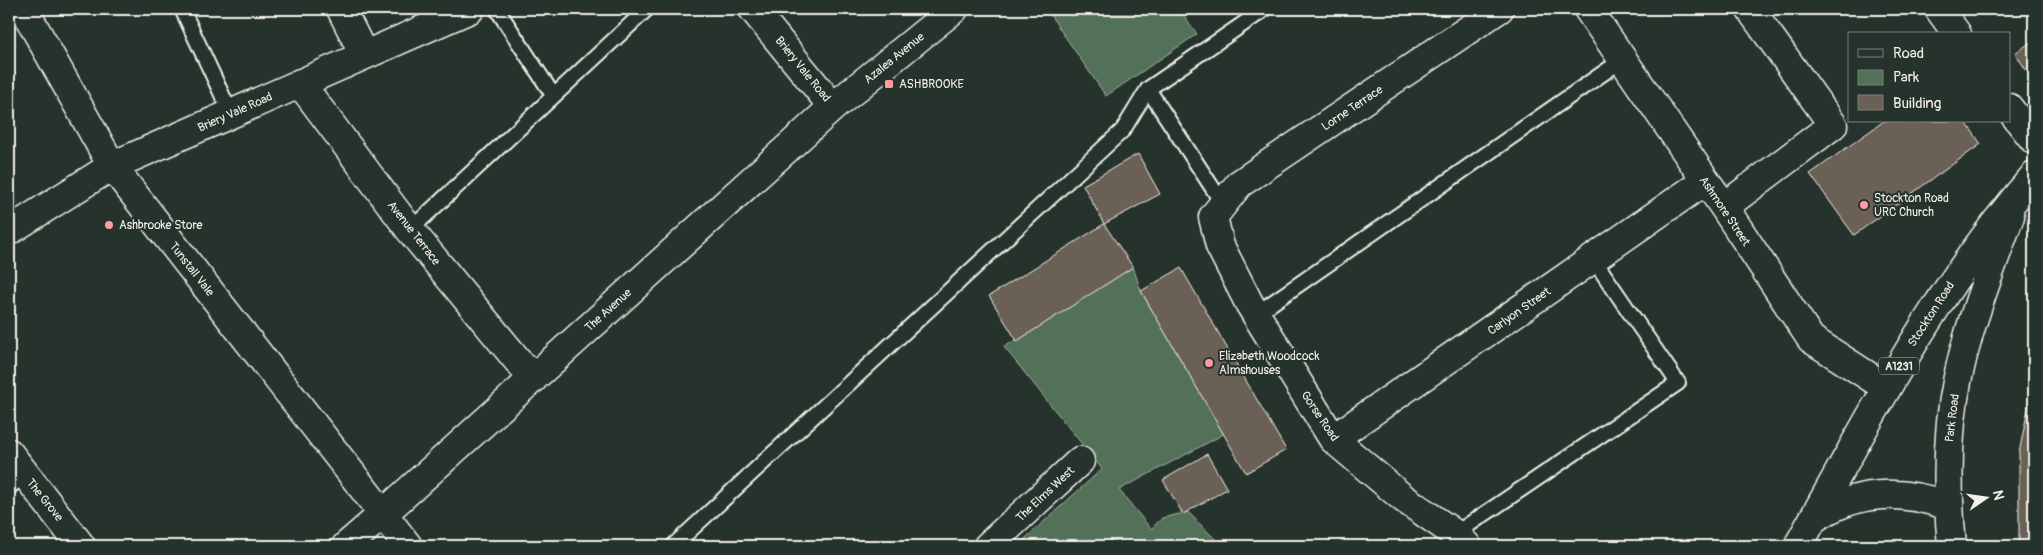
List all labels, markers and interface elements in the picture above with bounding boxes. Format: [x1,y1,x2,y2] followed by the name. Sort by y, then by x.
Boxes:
[861,29,928,87] street label: Azalea Avenue
[1848,32,2010,122] legend
[772,33,834,105] street label: Briery Vale Road
[1893,44,1924,63] text: Road
[1893,68,1920,87] text: Park
[899,77,964,92] place label: ASHBROOKE
[883,78,895,90] marker: ASHBROOKE
[1319,82,1386,134] street label: Lorne Terrace
[196,89,275,136] street label: Briery Vale Road
[1893,94,1941,113] text: Building
[1696,174,1754,249] street label: Ashmore Street
[1874,191,1949,220] place label: Stockton Road URC Church
[384,198,443,269] street label: Avenue Terrace
[1858,199,1870,211] marker: Stockton Road URC Church
[119,218,202,233] place label: Ashbrooke Store
[103,219,115,231] marker: Ashbrooke Store
[166,239,217,299] street label: Tunstall Vale
[1905,279,1958,350] street label: Stockton Road
[1485,284,1554,339] street label: Carlyon Street
[582,285,635,335] street label: The Avenue
[1219,349,1320,378] place label: Elizabeth Woodcock Almshouses
[1203,357,1215,369] marker: Elizabeth Woodcock Almshouses
[1879,358,1919,374] road number: A1231
[1297,388,1342,444] street label: Gorse Road
[1942,393,1963,443] street label: Park Road
[1013,463,1078,525] street label: The Elms West
[1960,472,2010,522] north arrow
[23,476,66,525] street label: The Grove
[1989,489,2008,502] text: N

